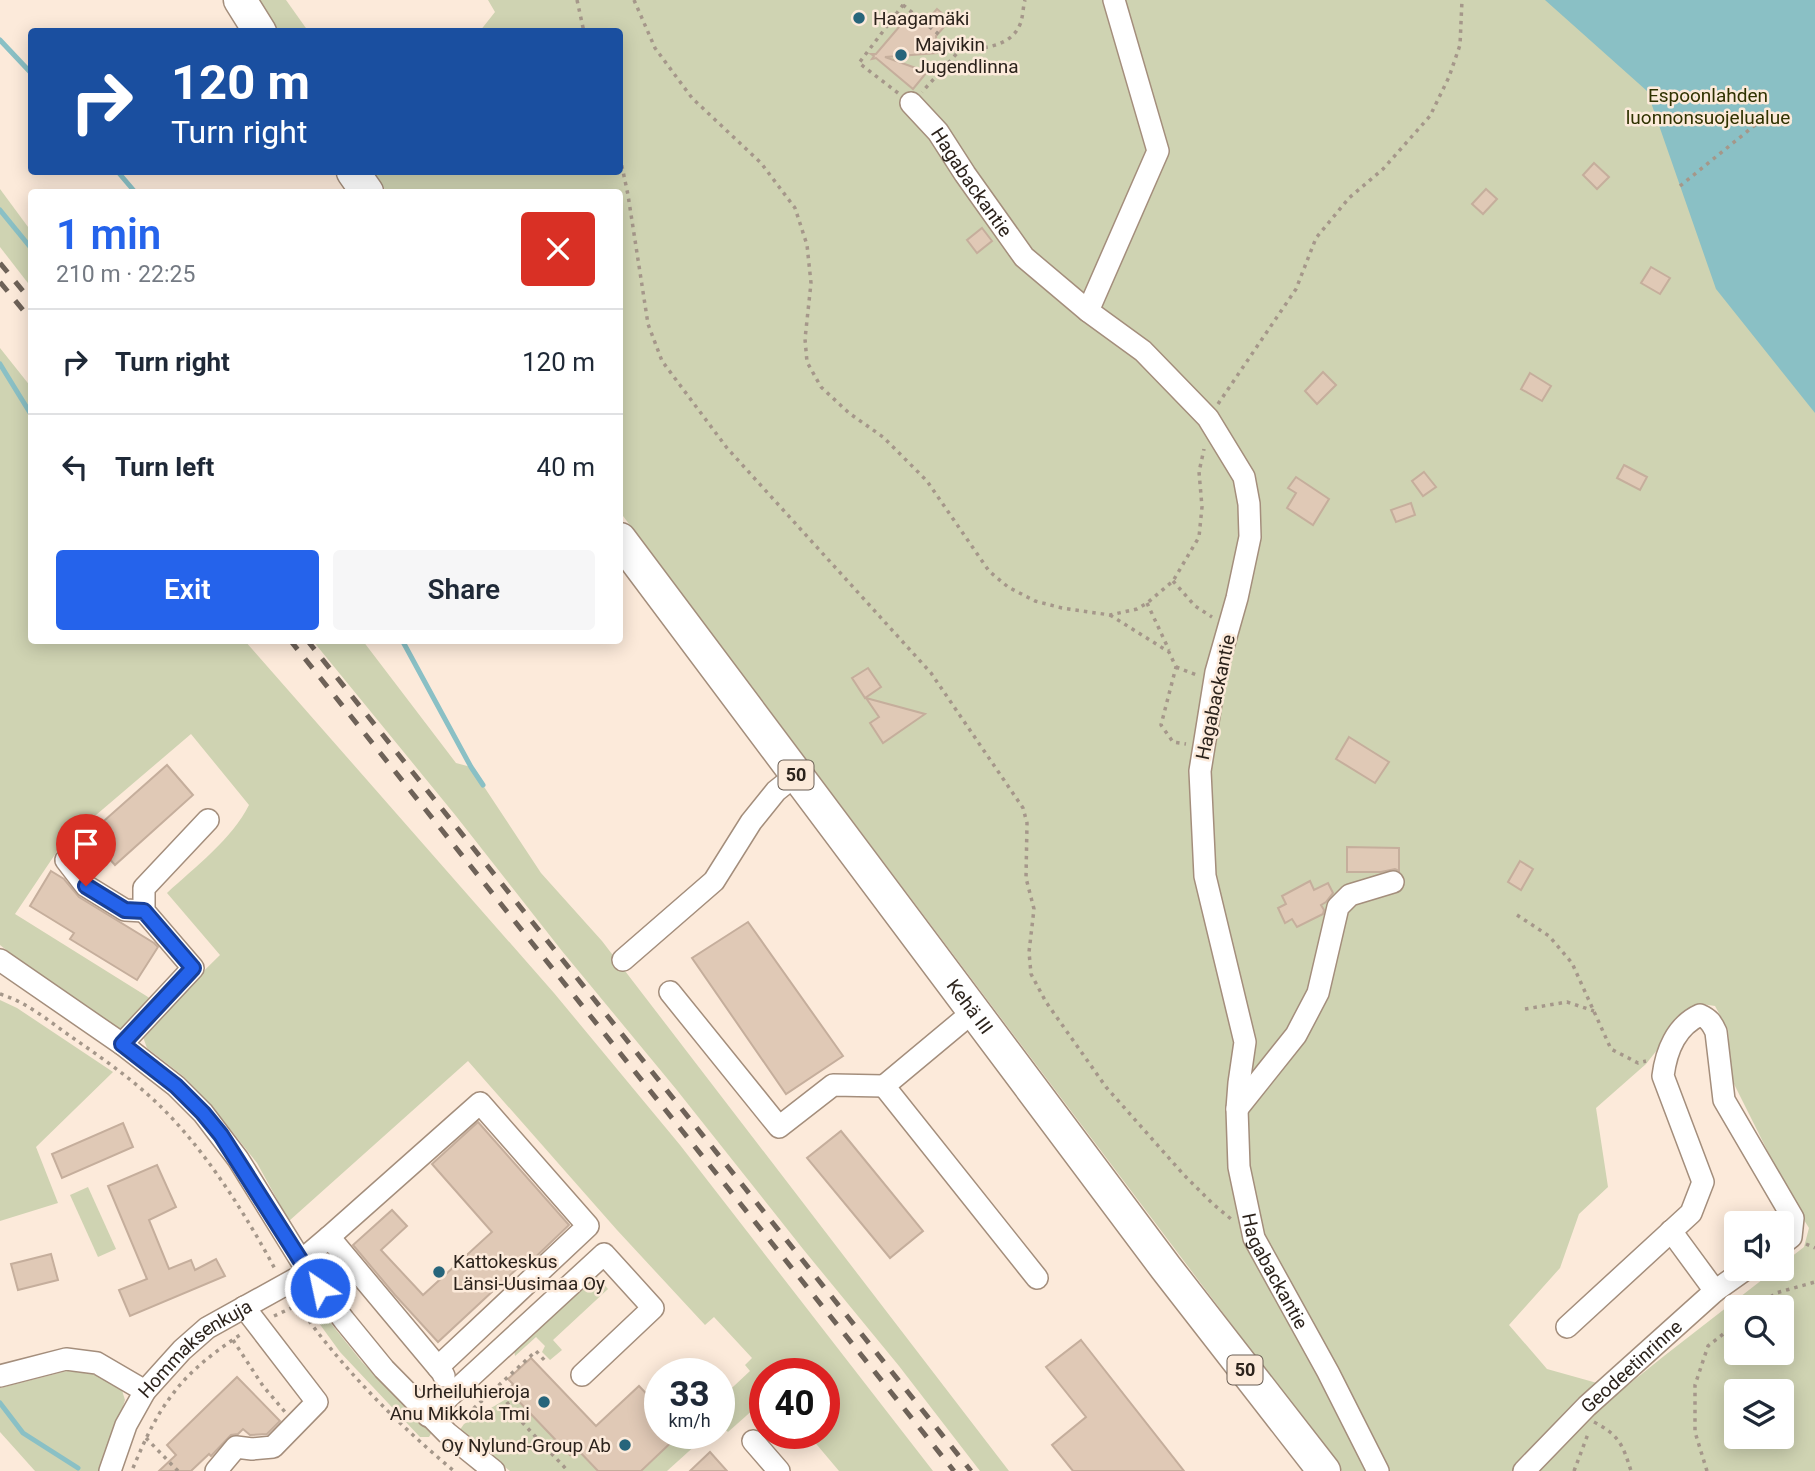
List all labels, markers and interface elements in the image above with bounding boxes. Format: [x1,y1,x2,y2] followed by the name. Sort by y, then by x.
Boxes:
[873,7,969,30] place label: Haagamäki
[851,10,867,26] marker: Haagamäki
[915,33,1018,78] place label: Majvikin Jugendlinna
[893,47,909,63] marker: Majvikin Jugendlinna
[171,54,310,111] text: 120 m
[56,56,147,147] icon: right
[1626,84,1790,129] park label: Espoonlahden luonnonsuojelualue
[171,113,307,151] text: Turn right
[926,123,1017,241] street label: Hagabackantie
[56,210,161,259] text: 1 min
[521,212,595,286] button: close
[56,261,195,288] text: 210 m · 22:25
[56,343,94,381] icon: right
[115,347,230,377] text: Turn right
[522,347,595,377] text: 120 m
[56,448,94,486] icon: left
[115,452,214,482] text: Turn left
[537,452,595,482] text: 40 m
[56,550,319,630] button: Exit
[333,550,595,630] button: Share
[1191,632,1240,762] street label: Hagabackantie
[778,760,814,790] road number: 50
[56,814,116,886] pin
[67,825,105,863] icon: arrive
[942,975,998,1039] street label: Kehä III
[1237,1211,1313,1333] street label: Hagabackantie
[1724,1211,1794,1449] map controls
[1724,1211,1794,1281] button: sound
[453,1250,605,1295] place label: Kattokeskus Länsi-Uusimaa Oy
[283,1251,357,1325] position arrow
[431,1264,447,1280] marker: Kattokeskus Länsi-Uusimaa Oy
[133,1294,256,1403] street label: Hommaksenkuja
[1724,1295,1794,1365] button: search
[1576,1315,1687,1418] street label: Geodeetinrinne
[1228,1356,1262,1385] road number: 50
[749,1358,840,1449] speed limit sign: 40
[669,1374,710,1415] text: 33
[1724,1379,1794,1449] button: layers
[390,1380,530,1425] place label: Urheiluhieroja Anu Mikkola Tmi
[536,1394,552,1410] marker: Urheiluhieroja Anu Mikkola Tmi
[668,1410,711,1431] text: km/h
[441,1434,611,1457] place label: Oy Nylund-Group Ab
[617,1437,633,1453] marker: Oy Nylund-Group Ab

